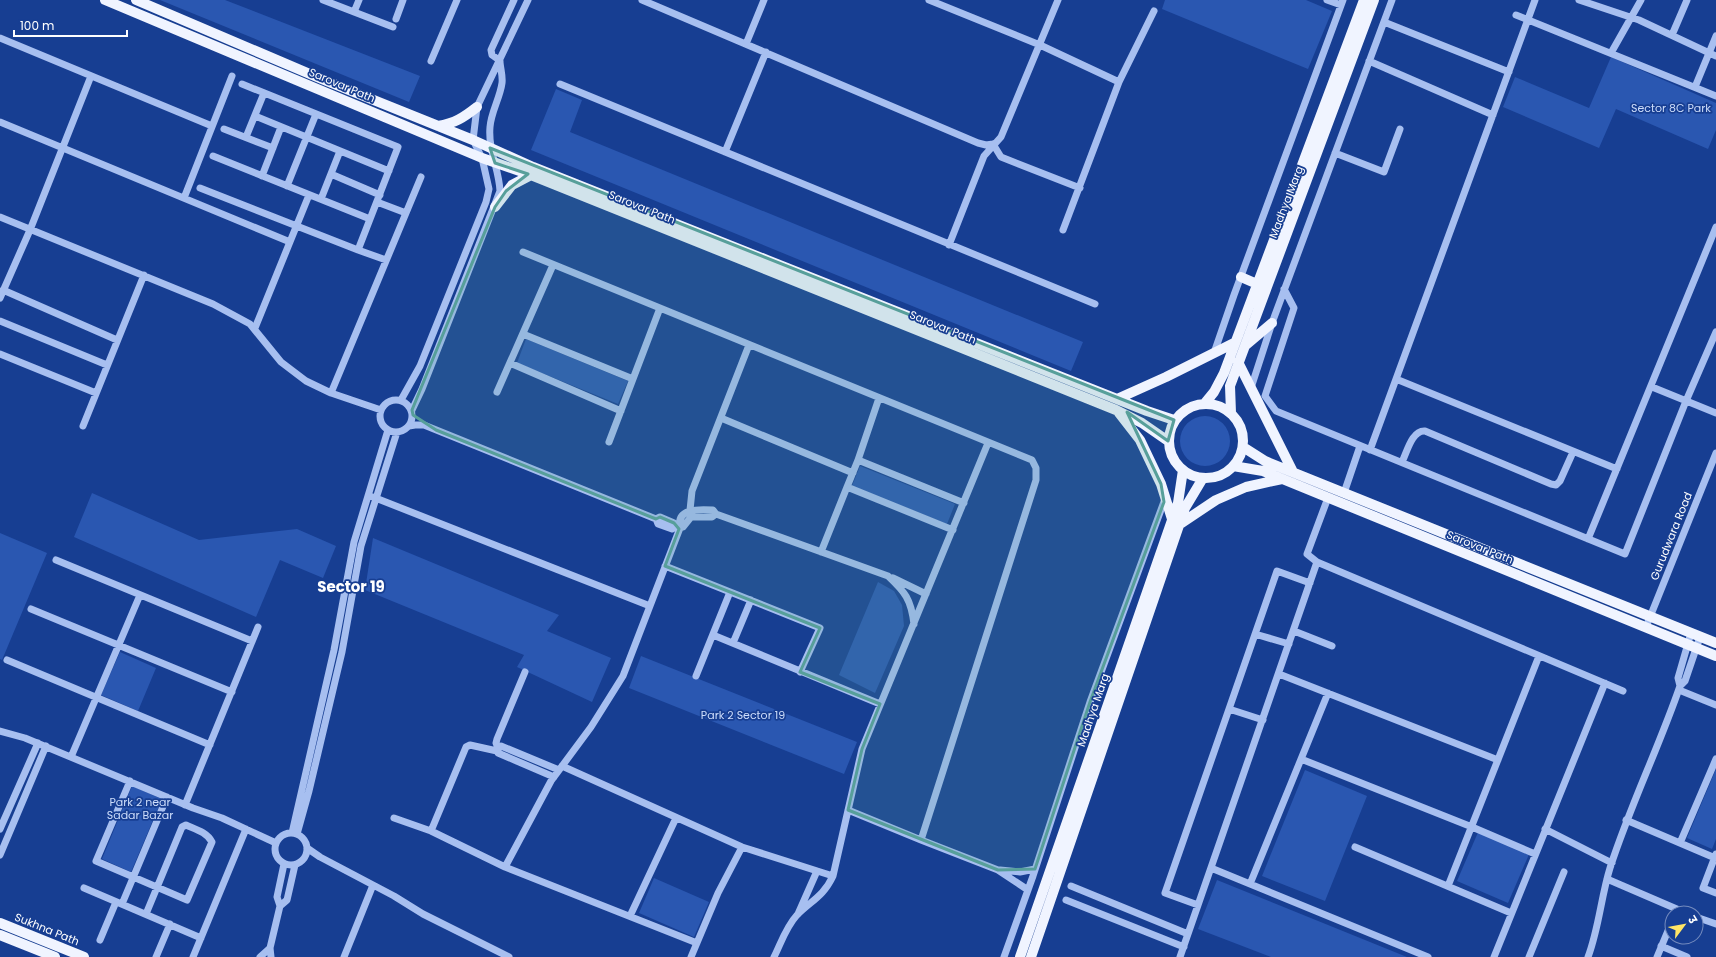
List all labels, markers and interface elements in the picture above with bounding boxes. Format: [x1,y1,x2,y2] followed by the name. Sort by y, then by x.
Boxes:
[14,12,127,38] scale bar
[20,17,54,34] text: 100 m
[306,64,378,106] street label: Sarovar Path
[1631,100,1711,116] park label: Sector 8C Park
[1265,163,1307,241] street label: Madhya Marg
[606,186,678,228] street label: Sarovar Path
[907,306,979,348] street label: Sarovar Path
[1646,490,1696,582] street label: Gurudwara Road
[1444,526,1516,568] street label: Sarovar Path
[317,576,385,597] district label: Sector 19
[1073,671,1113,749] street label: Madhya Marg
[701,707,785,723] park label: Park 2 Sector 19
[107,794,173,823] park label: Park 2 near Sadar Bazar
[1664,905,1704,945] north arrow
[12,909,82,949] street label: Sukhna Path
[1684,912,1701,927] text: उ

